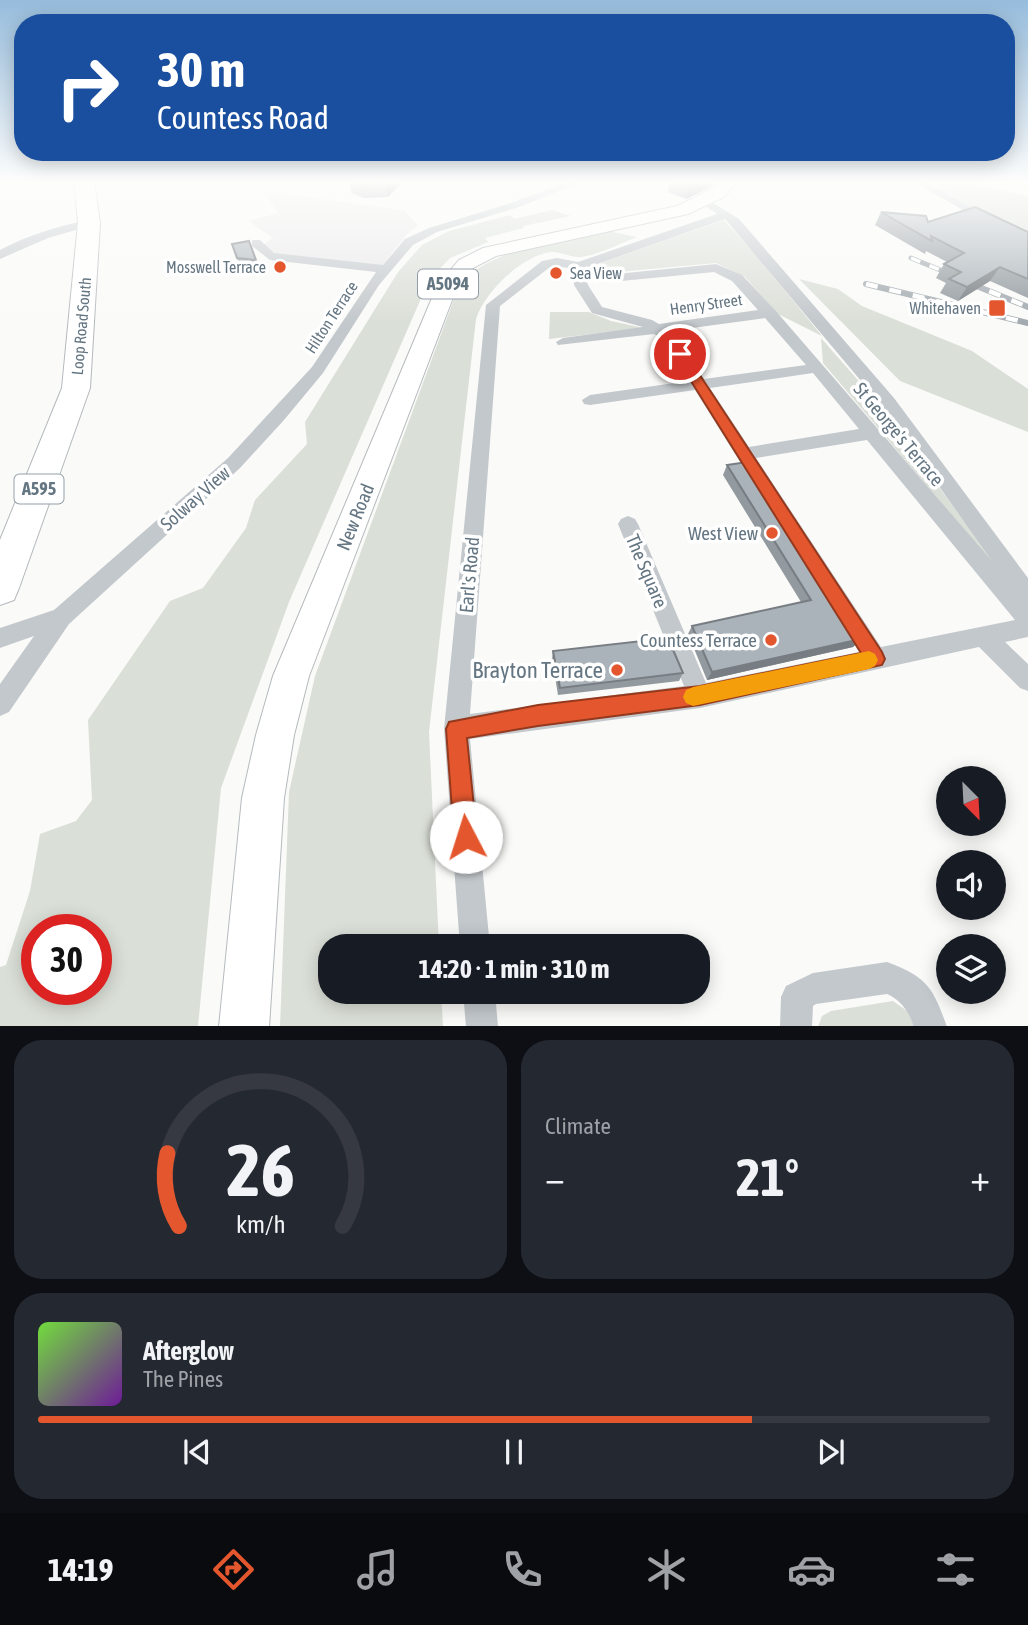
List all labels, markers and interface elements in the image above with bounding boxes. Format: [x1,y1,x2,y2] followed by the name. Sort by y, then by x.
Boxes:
[157,41,245,97] text: 30 m
[42,42,133,133] icon: right
[157,99,329,136] text: Countess Road
[166,258,266,276] place label: Mosswell Terrace
[272,259,288,275] marker: Mosswell Terrace
[570,264,622,282] place label: Sea View
[548,265,564,281] marker: Sea View
[418,270,478,298] road number: A5094
[68,276,95,376] street label: Loop Road South
[301,278,361,356] street label: Hilton Terrace
[669,290,744,319] street label: Henry Street
[987,298,1007,318] marker: Whitehaven
[910,299,981,317] place label: Whitehaven
[650,324,710,384] pin
[661,335,699,373] icon: arrive
[849,378,949,490] street label: St George's Terrace
[156,461,235,535] street label: Solway View
[14,475,64,504] road number: A595
[332,480,378,554] street label: New Road
[688,522,759,544] place label: West View
[764,525,780,541] marker: West View
[622,531,672,611] street label: The Square
[455,536,483,614] street label: Earl's Road
[640,629,757,651] place label: Countess Terrace
[763,632,779,648] marker: Countess Terrace
[472,657,603,683] place label: Brayton Terrace
[609,662,625,678] marker: Brayton Terrace
[936,766,1006,836] north arrow
[936,766,1006,1004] map controls
[429,800,503,874] position arrow
[936,850,1006,920] button: sound
[21,914,112,1005] speed limit sign: 30
[936,934,1006,1004] button: layers
[419,954,609,984] text: 14:20 · 1 min · 310 m
[545,1113,611,1139] text: Climate
[226,1128,295,1211] text: 26
[736,1147,799,1207] text: 21°
[545,1156,565,1199] text: −
[970,1156,990,1199] text: +
[236,1209,285,1237] text: km/h
[143,1336,234,1366] text: Afterglow
[143,1366,223,1392] text: The Pines
[178,1433,216,1471] icon: previous
[495,1433,533,1471] icon: pause
[812,1433,850,1471] icon: next
[209,1545,258,1594] icon: directions
[353,1545,402,1594] icon: music
[498,1545,547,1594] icon: phone
[642,1545,691,1594] icon: climate
[787,1545,836,1594] icon: car
[931,1545,980,1594] icon: filters
[48,1551,114,1588] text: 14:19

